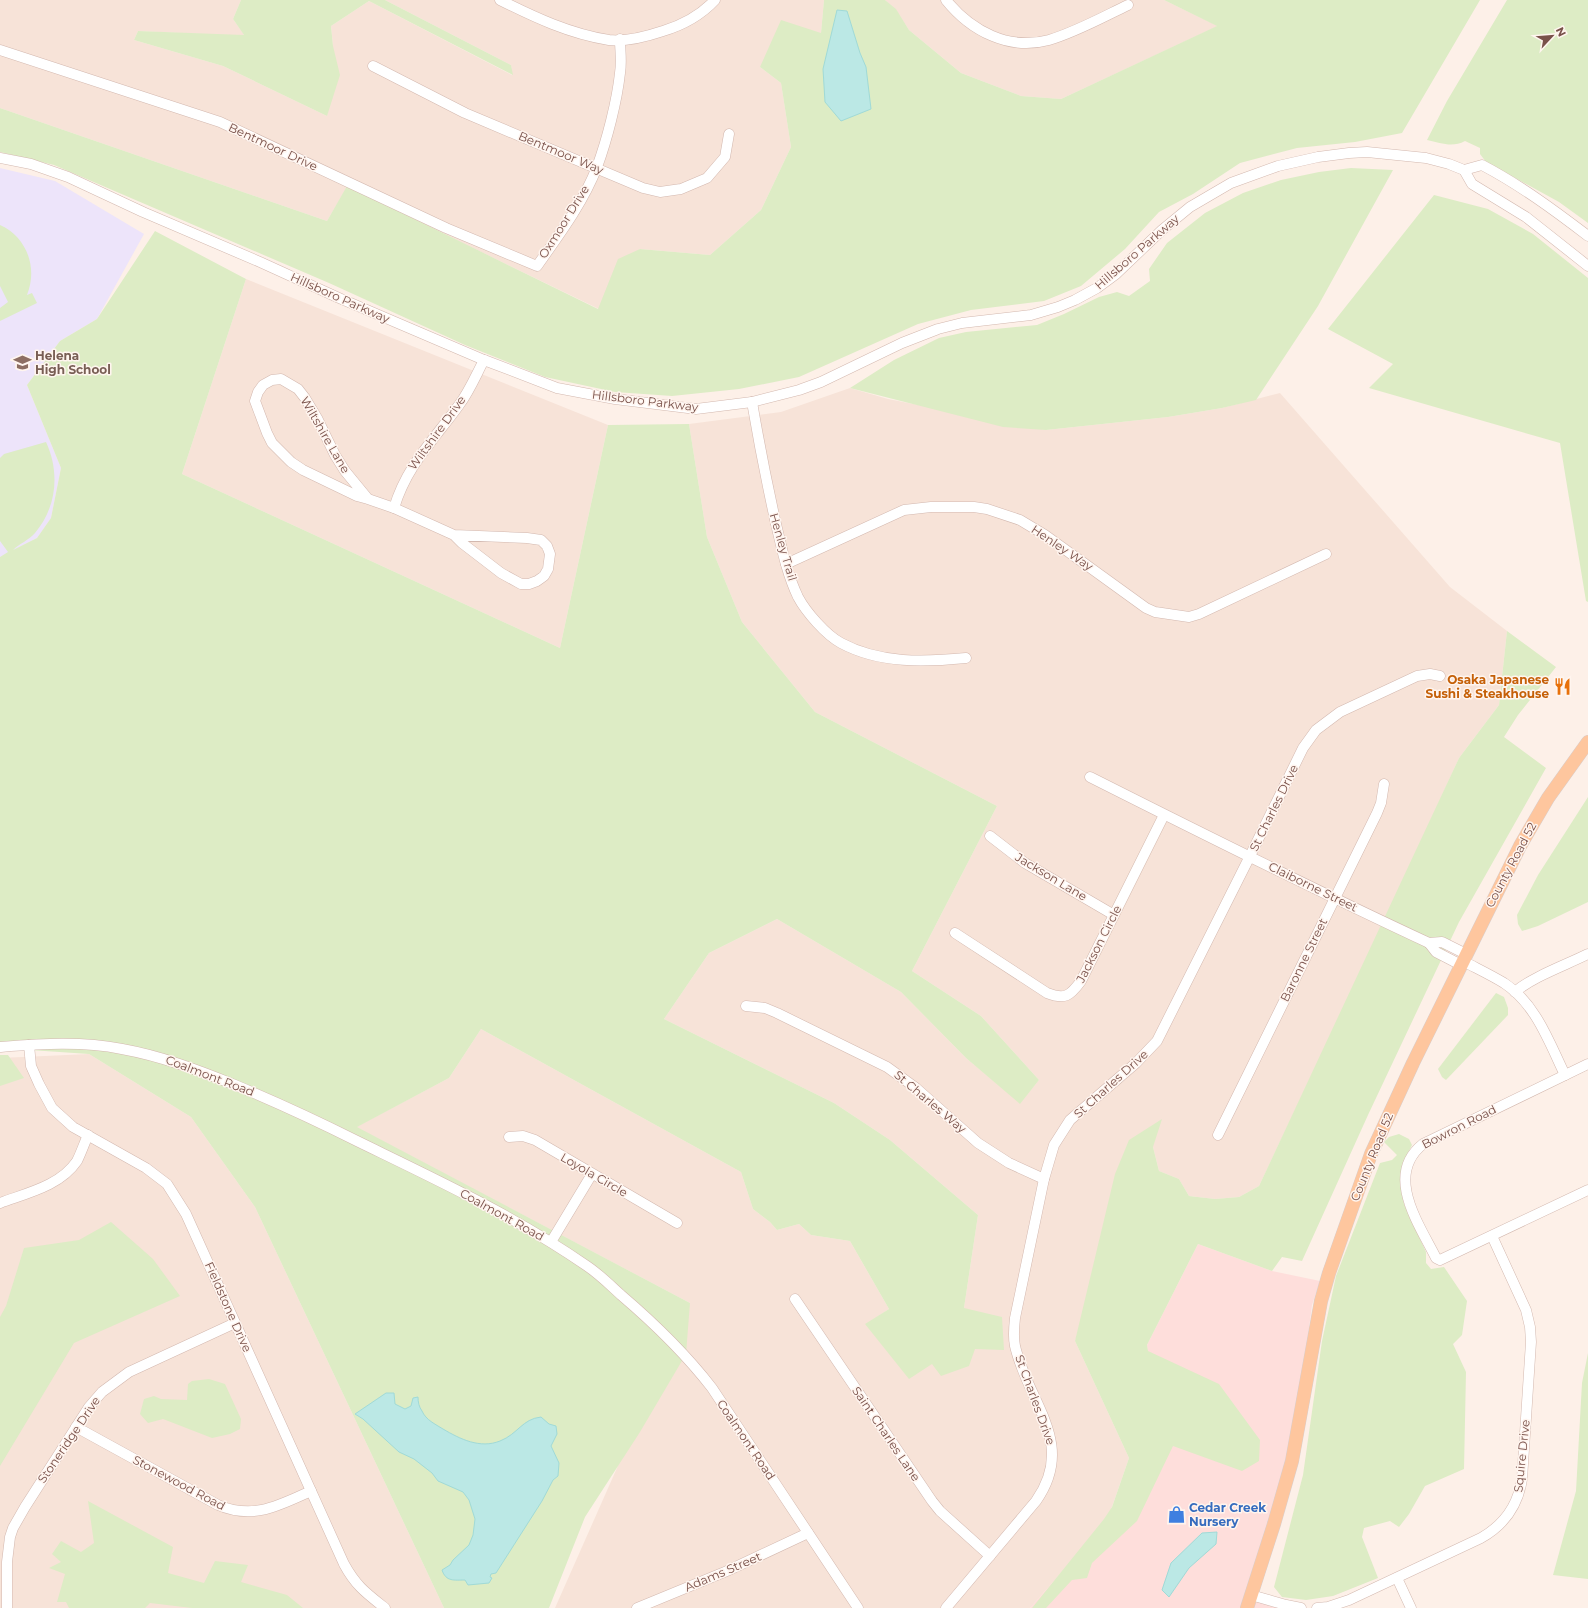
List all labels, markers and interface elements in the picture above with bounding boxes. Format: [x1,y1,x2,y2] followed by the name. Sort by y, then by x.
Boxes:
[1532,16,1572,56] north arrow
[1553,25,1569,39] text: N
[226,119,320,174] street label: Bentmoor Drive
[516,128,606,177] street label: Bentmoor Way
[535,182,592,261] street label: Oxmoor Drive
[1091,211,1182,292] street label: Hillsboro Parkway
[288,269,393,326] street label: Hillsboro Parkway
[35,348,111,377] place label: Helena High School
[12,353,32,373] school or university icon: Helena High School
[591,387,700,415] street label: Hillsboro Parkway
[405,393,469,473] street label: Wiltshire Drive
[297,394,353,476] street label: Wiltshire Lane
[767,511,800,582] street label: Henley Trail
[1029,521,1096,574] street label: Henley Way
[1426,672,1549,701] place label: Osaka Japanese Sushi & Steakhouse
[1552,677,1572,697] restaurant icon: Osaka Japanese Sushi & Steakhouse
[1246,762,1301,854] street label: St Charles Drive
[1482,820,1539,910] street label: County Road 52
[1012,849,1090,904] street label: Jackson Lane
[1266,859,1360,915] street label: Claiborne Street
[1072,903,1125,986] street label: Jackson Circle
[1277,915,1330,1004] street label: Baronne Street
[1070,1046,1151,1121] street label: St Charles Drive
[164,1052,257,1099] street label: Coalmont Road
[891,1067,970,1136] street label: St Charles Way
[1419,1101,1499,1152] street label: Bowron Road
[1347,1110,1396,1203] street label: County Road 52
[558,1149,631,1200] street label: Loyola Circle
[458,1185,547,1244] street label: Coalmont Road
[202,1259,255,1354] street label: Fieldstone Drive
[1012,1353,1059,1447] street label: St Charles Drive
[849,1383,924,1484] street label: Saint Charles Lane
[34,1394,103,1486] street label: Stoneridge Drive
[714,1397,779,1483] street label: Coalmont Road
[1510,1419,1533,1493] street label: Squire Drive
[130,1452,228,1513] street label: Stonewood Road
[1189,1500,1266,1529] place label: Cedar Creek Nursery
[1166,1505,1186,1525] shop icon: Cedar Creek Nursery
[682,1549,763,1594] street label: Adams Street

